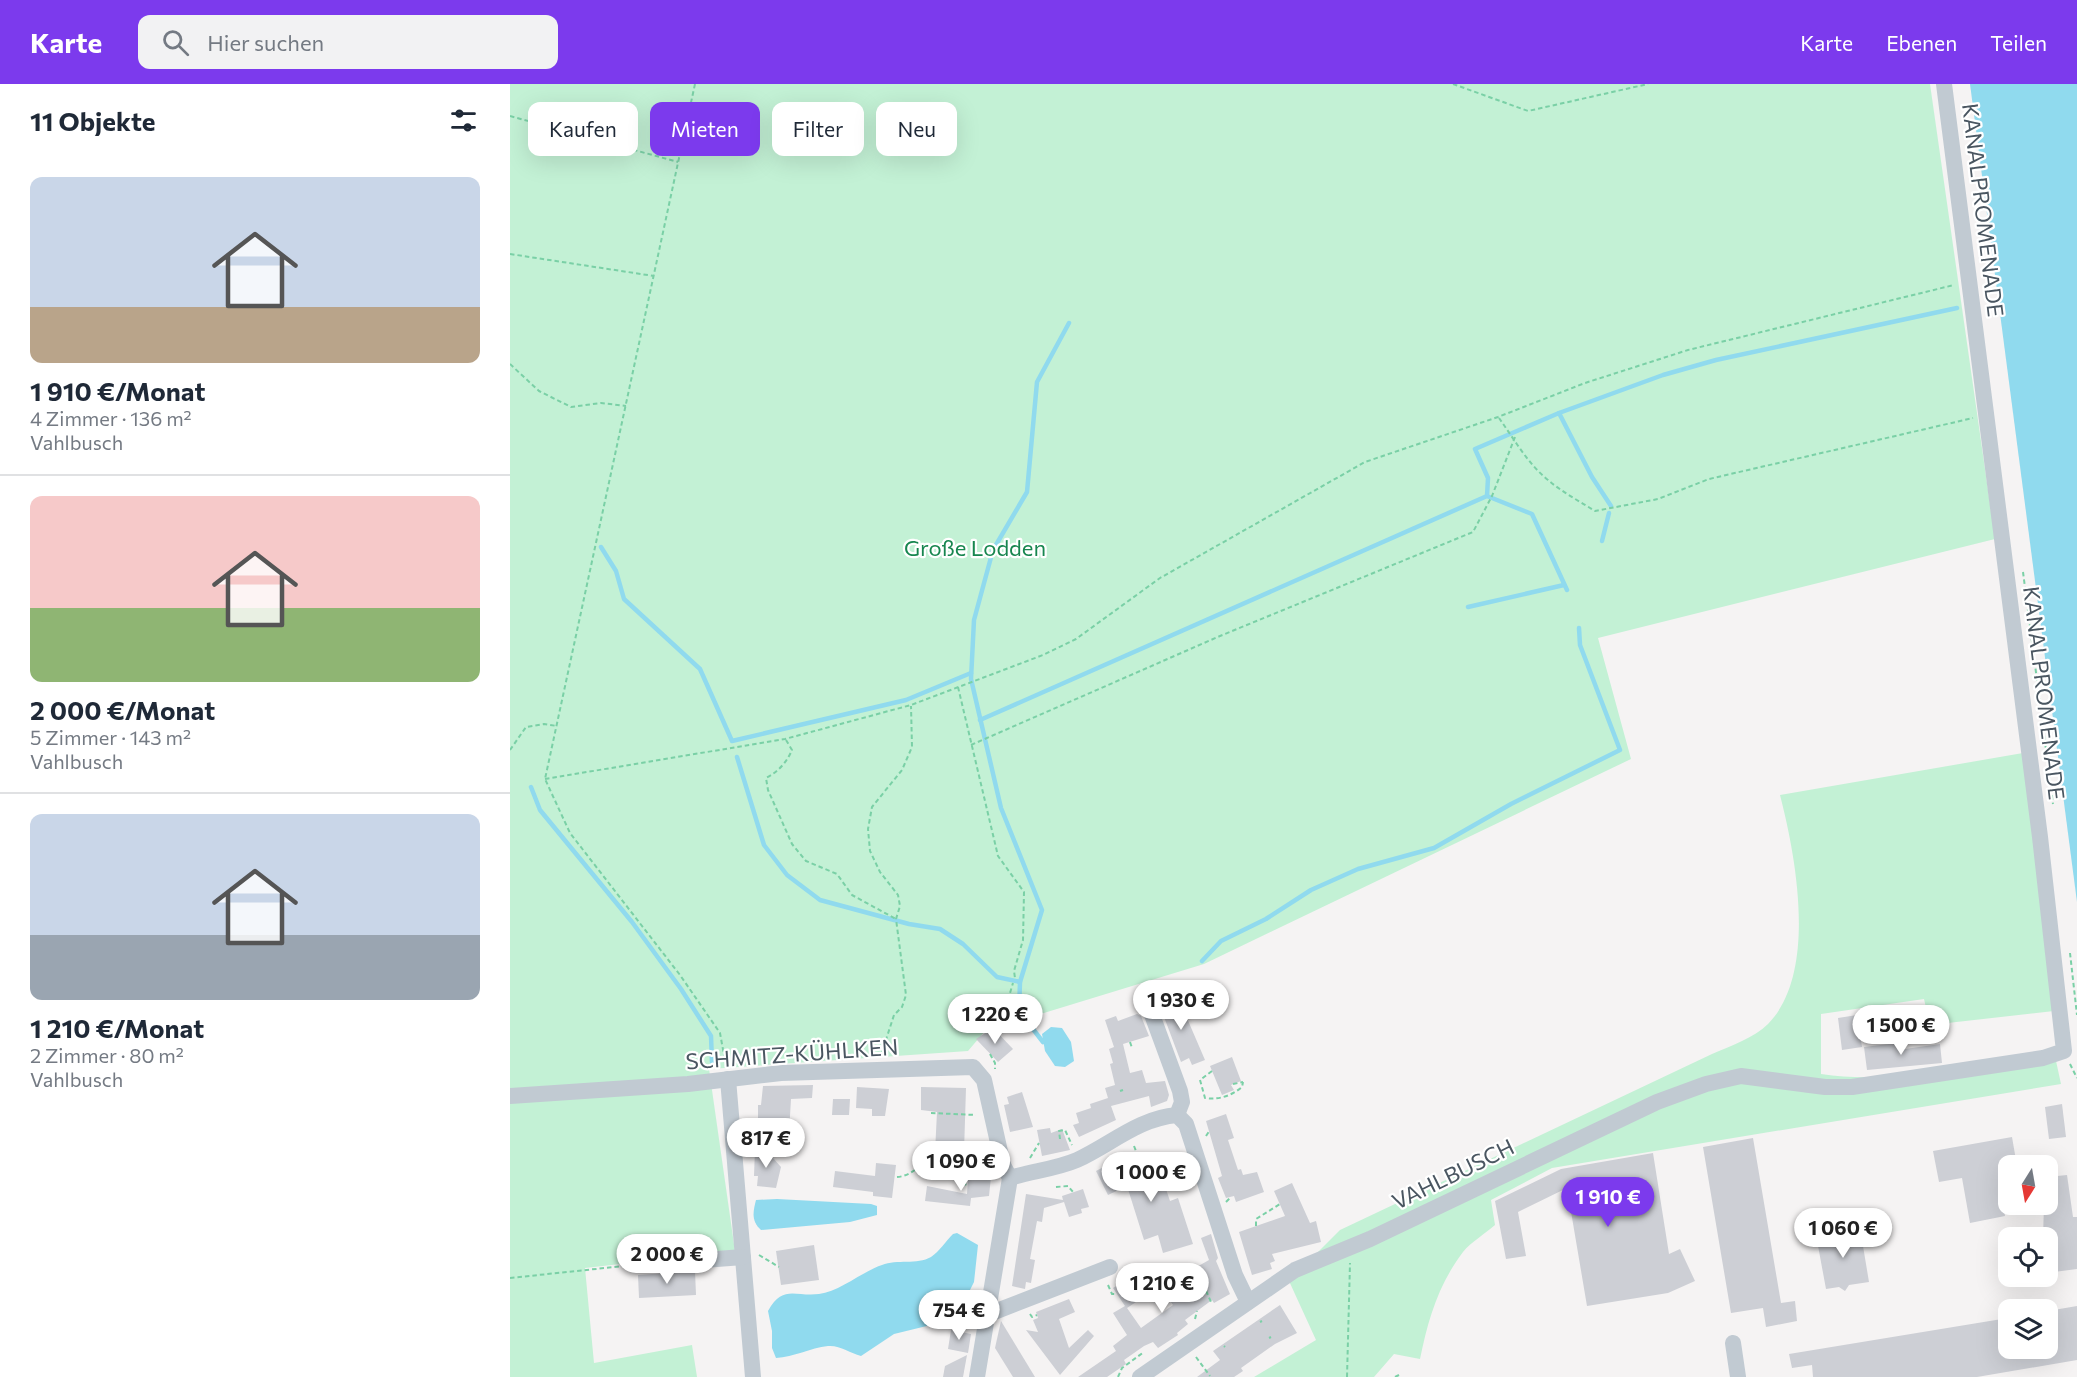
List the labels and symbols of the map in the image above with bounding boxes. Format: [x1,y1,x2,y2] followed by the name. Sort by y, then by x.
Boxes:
[1957,101,2010,318] street label: KANALPROMENADE
[904,534,1046,561] park label: Große Lodden
[2018,584,2071,801] street label: KANALPROMENADE
[1126,980,1236,1031] pin: 1 930 €
[940,994,1050,1045] pin: 1 220 €
[1846,1005,1956,1056] pin: 1 500 €
[685,1033,899,1074] street label: SCHMITZ-KÜHLKEN
[724,1118,808,1169] pin: 817 €
[1387,1132,1518,1215] street label: VAHLBUSCH
[906,1141,1016,1192] pin: 1 090 €
[1096,1152,1206,1203] pin: 1 000 €
[1998,1155,2058,1215] north arrow
[1553,1177,1663,1228] pin: 1 910 €
[1788,1208,1898,1259] pin: 1 060 €
[612,1234,722,1285] pin: 2 000 €
[1107,1263,1217,1314] pin: 1 210 €
[917,1290,1001,1341] pin: 754 €

